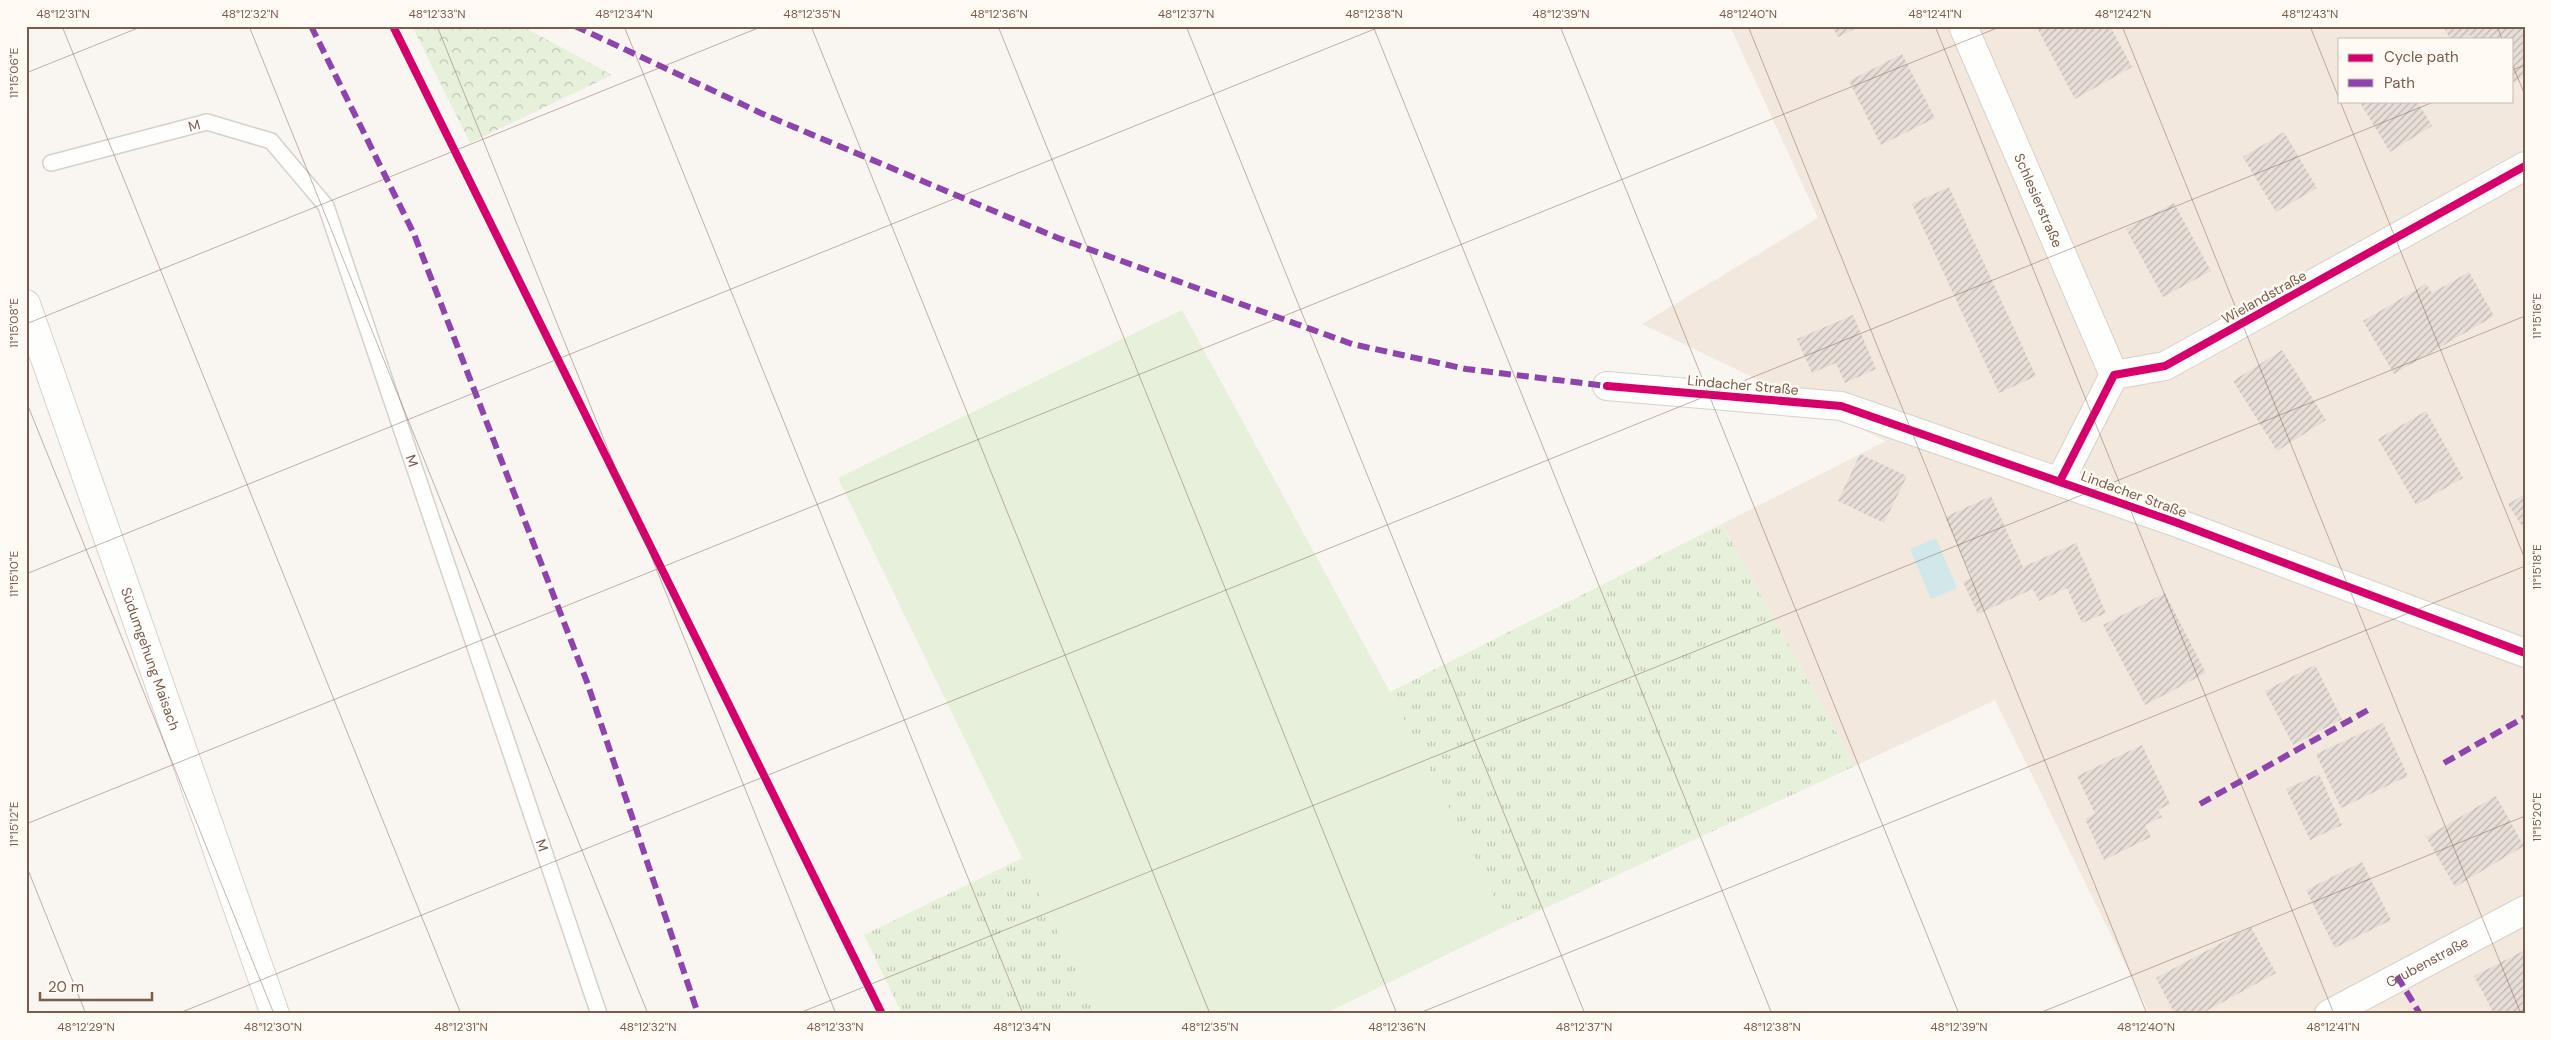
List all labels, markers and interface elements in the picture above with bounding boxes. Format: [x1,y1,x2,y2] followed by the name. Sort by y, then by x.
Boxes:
[36,6,90,22] text: 48°12'31"N
[221,6,279,22] text: 48°12'32"N
[408,6,466,22] text: 48°12'33"N
[595,6,653,22] text: 48°12'34"N
[783,6,841,22] text: 48°12'35"N
[970,6,1028,22] text: 48°12'36"N
[1158,6,1214,22] text: 48°12'37"N
[1345,6,1403,22] text: 48°12'38"N
[1532,6,1590,22] text: 48°12'39"N
[1719,6,1777,22] text: 48°12'40"N
[1908,6,1962,22] text: 48°12'41"N
[2095,6,2151,22] text: 48°12'42"N
[2282,6,2338,22] text: 48°12'43"N
[2338,38,2514,102] legend
[2384,47,2459,67] text: Cycle path
[6,48,22,98] text: 11°15'06"E
[2384,73,2415,93] text: Path
[186,115,202,136] street label: M
[2010,151,2067,250] street label: Schlesierstraße
[2218,266,2310,328] street label: Wielandstraße
[2529,293,2545,339] text: 11°15'16"E
[6,298,22,348] text: 11°15'08"E
[1687,371,1799,399] street label: Lindacher Straße
[402,452,422,469] street label: M
[2079,466,2190,522] street label: Lindacher Straße
[2529,544,2545,590] text: 11°15'18"E
[6,550,22,597] text: 11°15'10"E
[117,585,184,733] street label: Südumgehung Maisach
[2529,792,2545,842] text: 11°15'20"E
[6,801,22,847] text: 11°15'12"E
[532,837,552,854] street label: M
[2383,933,2471,991] street label: Grubenstraße
[40,970,152,1002] scale bar
[48,977,84,997] text: 20 m
[57,1019,115,1035] text: 48°12'29"N
[244,1019,302,1035] text: 48°12'30"N
[434,1019,488,1035] text: 48°12'31"N
[619,1019,677,1035] text: 48°12'32"N
[806,1019,864,1035] text: 48°12'33"N
[993,1019,1051,1035] text: 48°12'34"N
[1181,1019,1239,1035] text: 48°12'35"N
[1368,1019,1426,1035] text: 48°12'36"N
[1556,1019,1612,1035] text: 48°12'37"N
[1743,1019,1801,1035] text: 48°12'38"N
[1930,1019,1988,1035] text: 48°12'39"N
[2117,1019,2175,1035] text: 48°12'40"N
[2306,1019,2360,1035] text: 48°12'41"N

